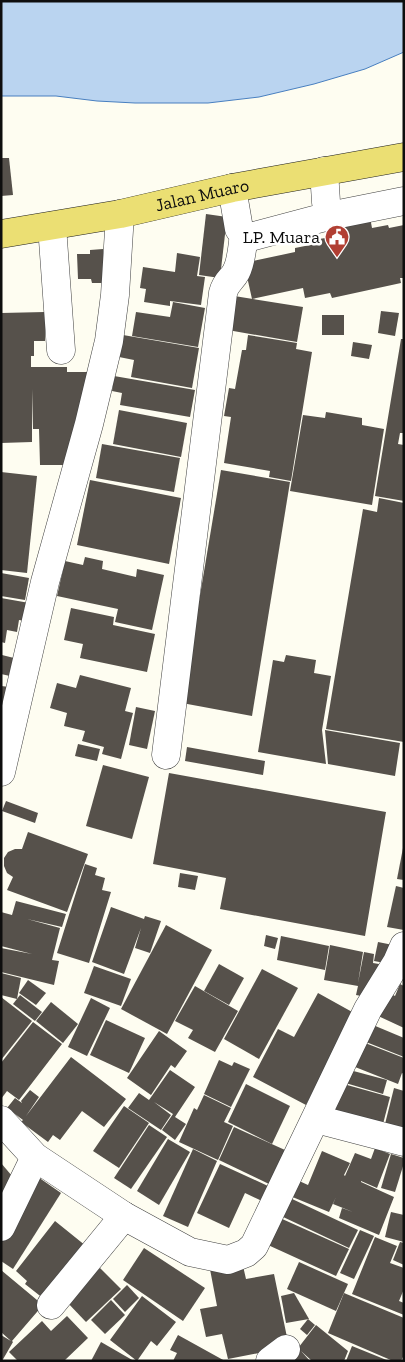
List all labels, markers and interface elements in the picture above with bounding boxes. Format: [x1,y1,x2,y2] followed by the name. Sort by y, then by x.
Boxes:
[153,174,251,216] street label: Jalan Muaro
[324,224,350,258] public building icon: LP. Muara
[243,226,320,248] place label: LP. Muara

